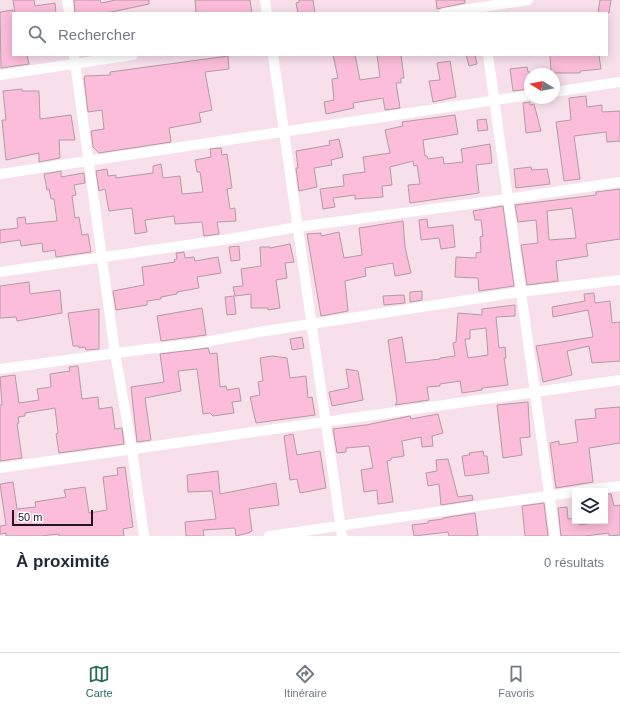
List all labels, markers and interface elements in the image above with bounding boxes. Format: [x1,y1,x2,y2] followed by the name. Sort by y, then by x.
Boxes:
[12,12,608,56] search box
[26,23,48,45] icon: search
[58,26,136,43] text: Rechercher
[524,68,560,104] north arrow
[572,488,608,524] map controls
[572,488,608,524] button: layers
[12,508,93,527] scale bar
[18,511,42,523] text: 50 m
[16,552,110,571] text: À proximité
[544,555,604,570] text: 0 résultats
[86,663,113,699] tab: Carte
[284,663,327,699] tab: Itinéraire
[498,663,534,699] tab: Favoris

